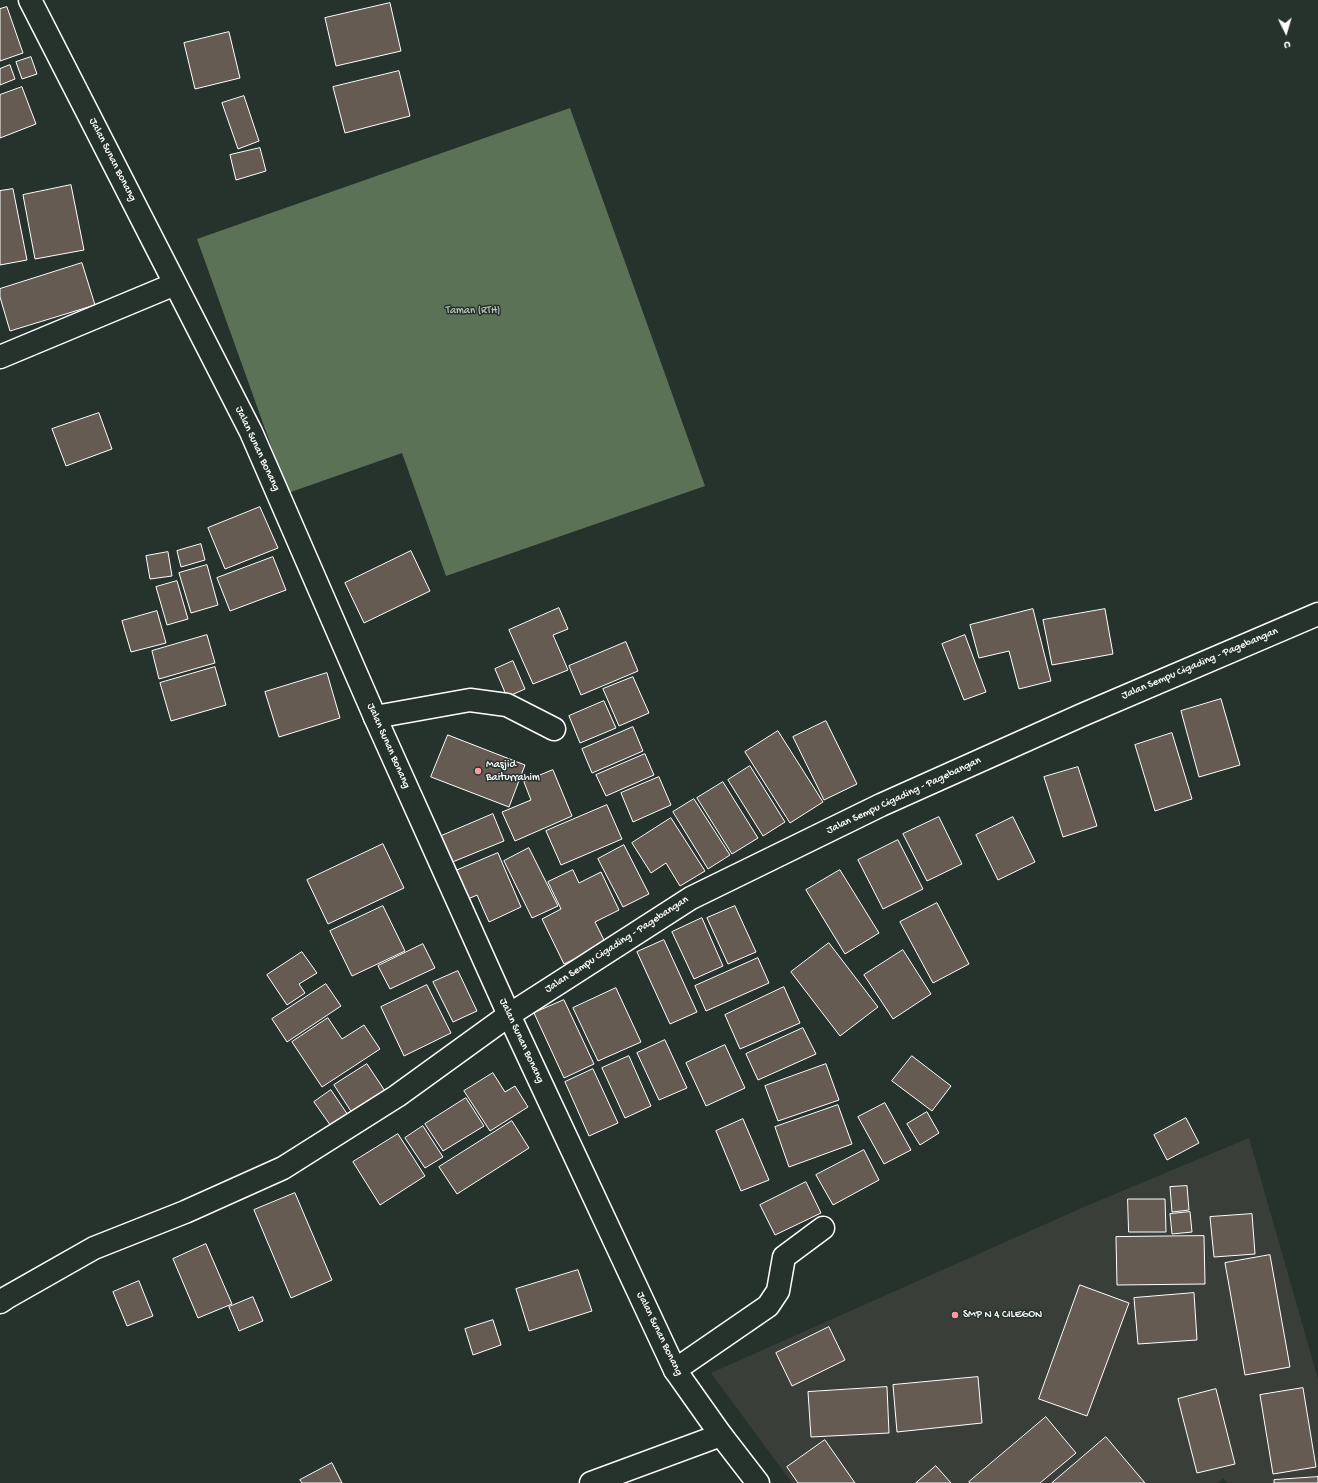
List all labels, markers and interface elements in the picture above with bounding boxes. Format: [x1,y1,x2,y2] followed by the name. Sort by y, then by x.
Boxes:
[1266,12,1306,52] north arrow
[1283,38,1291,50] text: U
[85,116,139,204] street label: Jalan Sunan Bonang
[446,304,500,318] park label: Taman (RTH)
[232,405,282,493] street label: Jalan Sunan Bonang
[1120,625,1280,703] street label: Jalan Sempu Cigading - Pagebangan
[363,701,413,791] street label: Jalan Sunan Bonang
[825,754,983,838] street label: Jalan Sempu Cigading - Pagebangan
[486,758,540,784] place label: Masjid Baiturrahim
[473,766,483,776] marker: Masjid Baiturrahim
[543,894,691,996] street label: Jalan Sempu Cigading - Pagebangan
[496,997,546,1085] street label: Jalan Sunan Bonang
[633,1290,685,1378] street label: Jalan Sunan Bonang
[963,1308,1042,1322] place label: SMP N 4 CILEGON
[950,1310,960,1320] marker: SMP N 4 CILEGON

